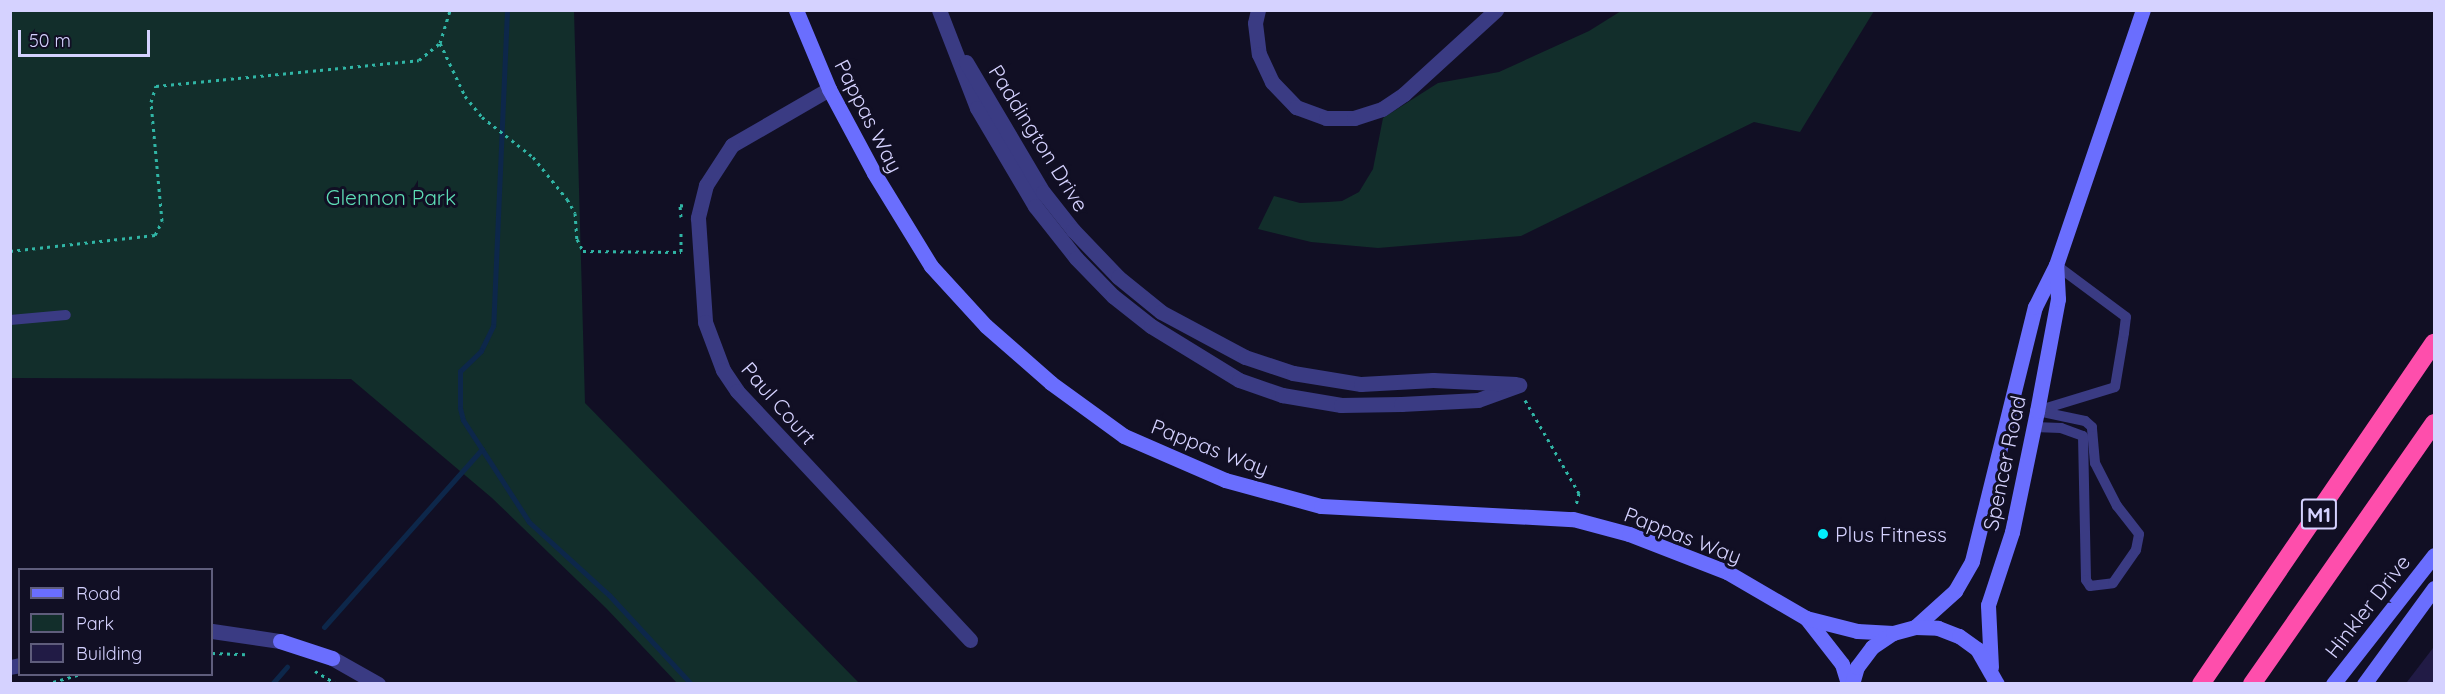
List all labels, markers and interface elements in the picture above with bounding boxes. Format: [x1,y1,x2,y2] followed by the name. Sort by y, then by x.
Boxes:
[21,18,153,56] scale bar
[29,29,71,52] text: 50 m
[830,55,908,177] street label: Pappas Way
[984,60,1094,216] street label: Paddington Drive
[326,184,456,210] park label: Glennon Park
[736,357,822,449] street label: Paul Court
[1977,393,2031,533] street label: Spencer Road
[1148,413,1272,481] street label: Pappas Way
[2300,497,2338,531] road number: M1
[1621,501,1745,569] street label: Pappas Way
[1835,521,1947,547] place label: Plus Fitness
[1816,527,1830,541] marker: Plus Fitness
[2319,549,2415,663] street label: Hinkler Drive
[18,568,213,676] legend
[76,582,121,605] text: Road
[76,612,114,635] text: Park
[76,642,142,665] text: Building

